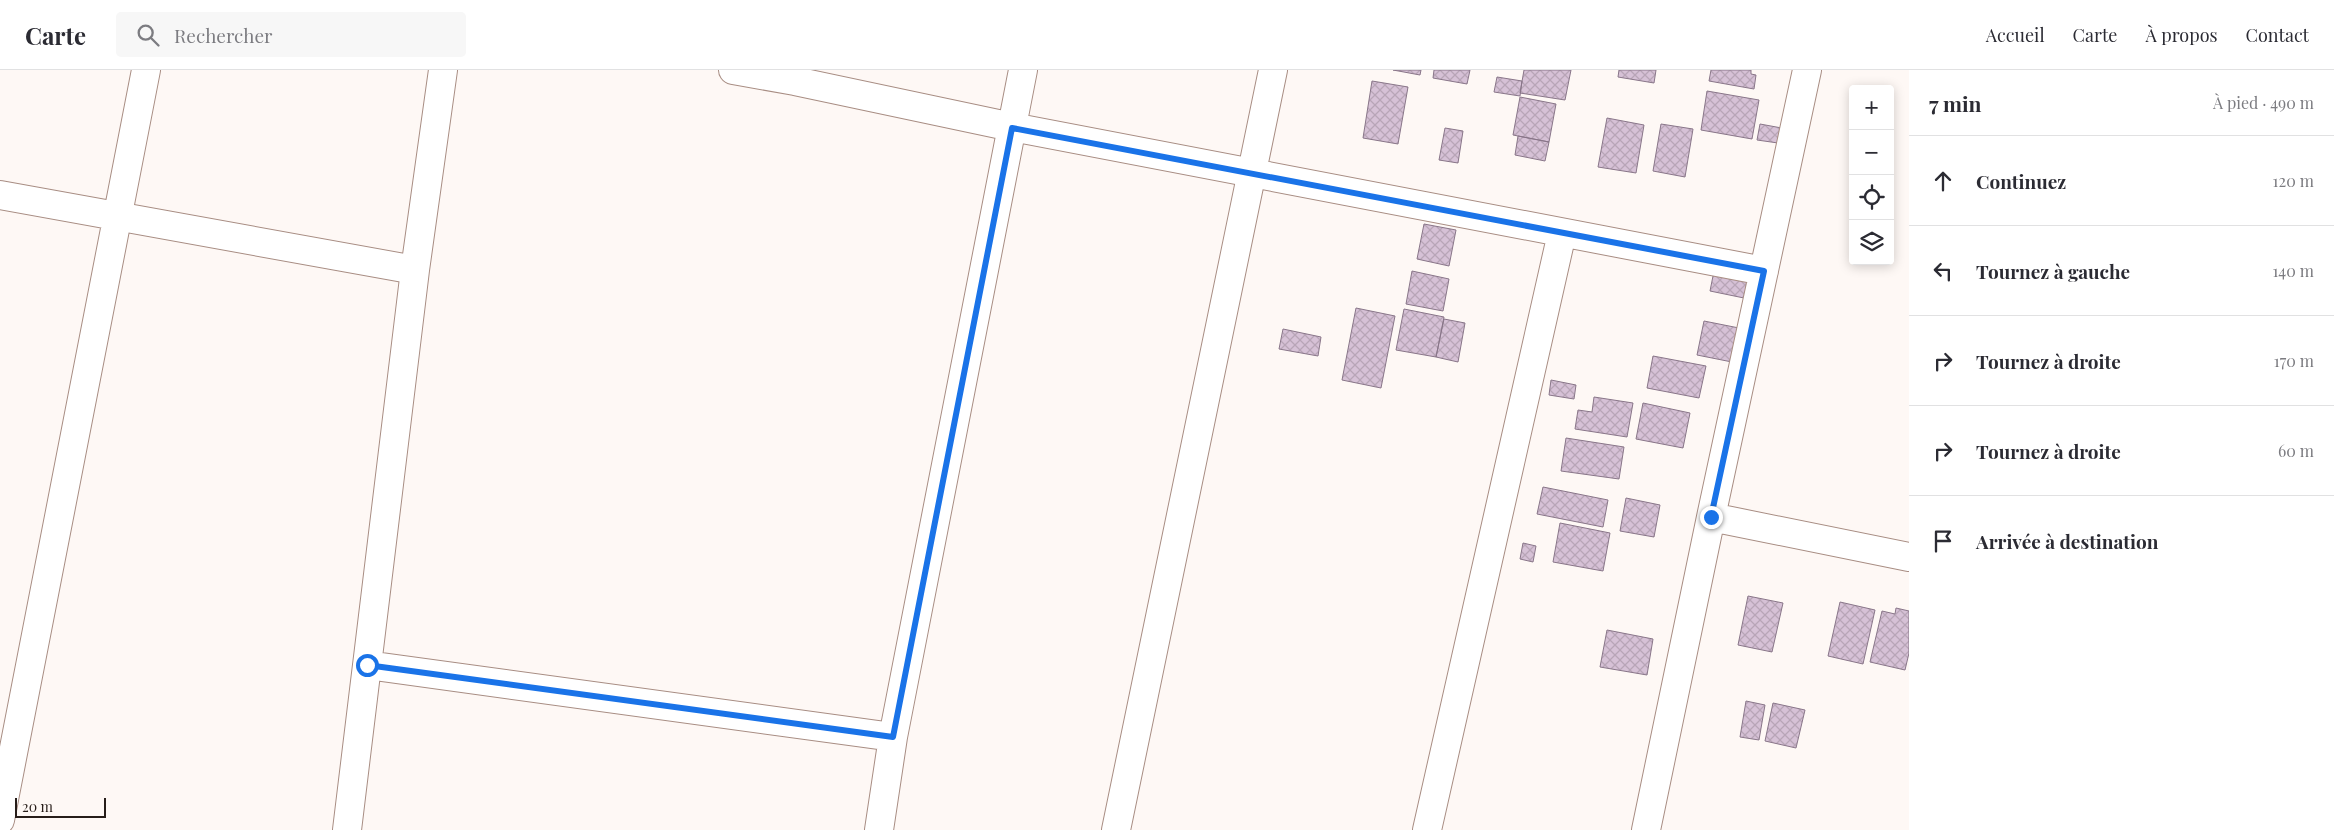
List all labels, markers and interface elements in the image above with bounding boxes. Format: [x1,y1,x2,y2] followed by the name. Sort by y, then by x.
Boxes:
[116,12,466,57] search box
[25,19,86,51] text: Carte
[134,21,162,49] icon: search
[174,22,273,48] text: Rechercher
[1986,23,2045,47] text: Accueil
[2073,23,2117,47] text: Carte
[2145,23,2218,47] text: À propos
[2246,23,2309,47] text: Contact
[1849,85,1894,265] map controls
[1849,85,1894,130] button: +
[1929,89,1982,117] text: 7 min
[2213,92,2314,113] text: À pied · 490 m
[1849,130,1894,175] button: −
[1929,167,1957,195] icon: ahead
[1976,168,2066,194] text: Continuez
[2273,170,2314,191] text: 120 m
[1849,175,1894,220] button: locate
[1849,220,1894,265] button: layers
[1929,257,1957,285] icon: left
[1976,258,2130,284] text: Tournez à gauche
[2272,260,2314,281] text: 140 m
[1929,347,1957,375] icon: right
[1976,348,2121,374] text: Tournez à droite
[2274,350,2314,371] text: 170 m
[1929,437,1957,465] icon: right
[1976,438,2121,464] text: Tournez à droite
[2278,440,2314,461] text: 60 m
[1700,506,1723,529] route end
[1929,527,1957,555] icon: arrive
[1976,528,2158,554] text: Arrivée à destination
[356,654,379,677] route start
[15,795,106,818] scale bar
[22,797,53,816] text: 20 m

